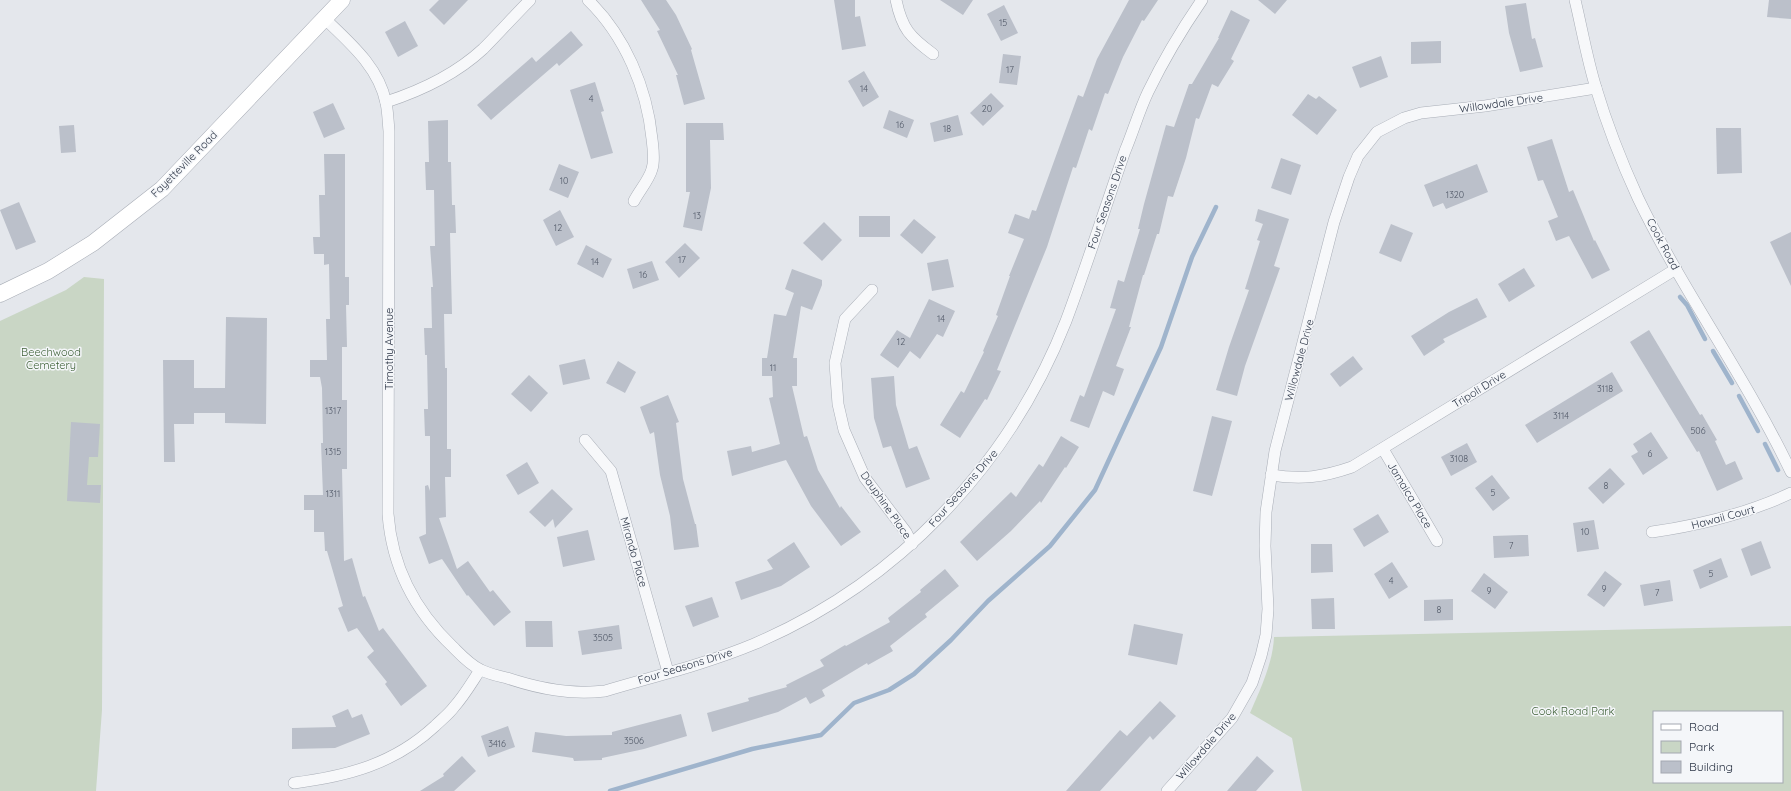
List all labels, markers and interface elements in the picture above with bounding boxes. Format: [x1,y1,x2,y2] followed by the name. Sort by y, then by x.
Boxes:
[999,17,1007,28] house number: 15
[1006,64,1014,75] house number: 17
[860,83,868,94] house number: 14
[1458,90,1544,116] street label: Willowdale Drive
[589,93,594,104] house number: 4
[982,103,992,114] house number: 20
[896,119,904,130] house number: 16
[943,123,951,134] house number: 18
[148,128,220,200] street label: Fayetteville Road
[1084,153,1130,251] street label: Four Seasons Drive
[560,175,568,186] house number: 10
[1446,189,1464,200] house number: 1320
[693,210,701,221] house number: 13
[1644,216,1682,272] street label: Cook Road
[554,222,562,233] house number: 12
[678,254,686,265] house number: 17
[591,256,599,267] house number: 14
[639,269,647,280] house number: 16
[382,308,396,390] street label: Timothy Avenue
[937,313,945,324] house number: 14
[1281,317,1317,403] street label: Willowdale Drive
[897,336,905,347] house number: 12
[21,345,81,372] park label: Beechwood Cemetery
[770,362,776,373] house number: 11
[1450,367,1508,411] street label: Tripoli Drive
[1597,383,1613,394] house number: 3118
[325,405,341,416] house number: 1317
[1553,410,1569,421] house number: 3114
[1690,425,1706,436] house number: 506
[325,446,341,457] house number: 1315
[926,446,1000,530] street label: Four Seasons Drive
[1648,448,1653,459] house number: 6
[1450,453,1468,464] house number: 3108
[1385,459,1435,531] street label: Jamaica Place
[858,469,914,541] street label: Dauphine Place
[1604,480,1609,491] house number: 8
[1491,487,1496,498] house number: 5
[326,488,340,499] house number: 1311
[1690,502,1757,532] street label: Hawaii Court
[617,515,651,589] street label: Mirando Place
[1581,526,1589,537] house number: 10
[1509,540,1514,551] house number: 7
[1709,568,1714,579] house number: 5
[1389,575,1394,586] house number: 4
[1601,583,1607,594] house number: 9
[1486,585,1492,596] house number: 9
[1655,587,1660,598] house number: 7
[1437,604,1442,615] house number: 8
[593,632,613,643] house number: 3505
[636,645,734,687] street label: Four Seasons Drive
[1532,704,1615,718] park label: Cook Road Park
[1173,710,1239,782] street label: Willowdale Drive
[1653,711,1783,783] legend
[1689,719,1719,734] text: Road
[624,735,644,746] house number: 3506
[488,738,506,749] house number: 3416
[1689,739,1714,754] text: Park
[1689,759,1733,774] text: Building

